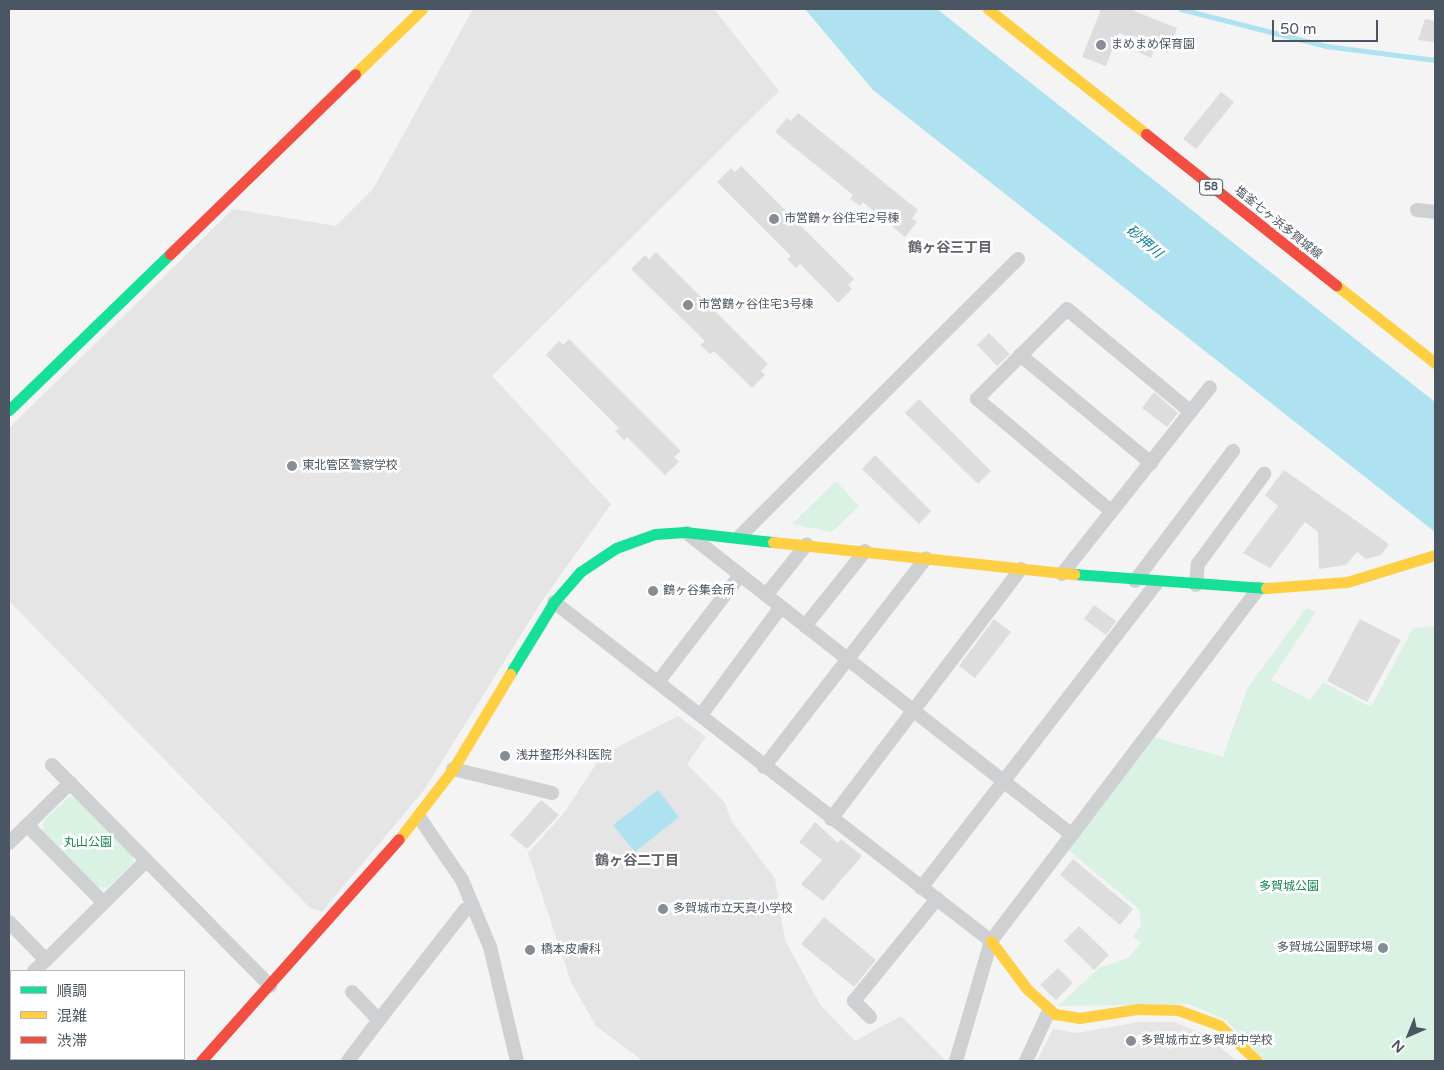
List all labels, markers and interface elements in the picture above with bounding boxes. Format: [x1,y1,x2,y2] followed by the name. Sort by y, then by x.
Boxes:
[1274,10,1380,42] scale bar
[1280,20,1317,38] text: 50 m
[1111,38,1195,52] place label: まめまめ保育園
[1095,39,1107,51] marker: まめまめ保育園
[1198,178,1224,196] road number: 58
[1232,183,1324,263] street label: 塩釜七ヶ浜多賀城線
[784,212,900,226] place label: 市営鶴ヶ谷住宅2号棟
[768,213,780,225] marker: 市営鶴ヶ谷住宅2号棟
[1123,222,1165,262] water label: 砂押川
[908,240,992,256] district label: 鶴ヶ谷三丁目
[698,298,814,312] place label: 市営鶴ヶ谷住宅3号棟
[682,299,694,311] marker: 市営鶴ヶ谷住宅3号棟
[302,459,398,473] place label: 東北管区警察学校
[286,460,298,472] marker: 東北管区警察学校
[663,584,735,598] place label: 鶴ヶ谷集会所
[647,585,659,597] marker: 鶴ヶ谷集会所
[498,749,512,763] marker: 浅井整形外科医院
[516,749,612,763] place label: 浅井整形外科医院
[64,836,112,850] park label: 丸山公園
[595,853,679,869] district label: 鶴ヶ谷二丁目
[1259,880,1319,894] park label: 多賀城公園
[673,902,793,916] place label: 多賀城市立天真小学校
[657,903,669,915] marker: 多賀城市立天真小学校
[1277,941,1373,955] place label: 多賀城公園野球場
[1377,942,1389,954] marker: 多賀城公園野球場
[523,943,537,957] marker: 橋本皮膚科
[541,943,601,957] place label: 橋本皮膚科
[10,970,185,1060] legend
[57,982,87,1000] text: 順調
[57,1007,87,1025] text: 混雑
[1384,1010,1434,1060] north arrow
[57,1032,87,1050] text: 渋滞
[1141,1034,1273,1048] place label: 多賀城市立多賀城中学校
[1125,1035,1137,1047] marker: 多賀城市立多賀城中学校
[1388,1036,1408,1056] text: N

